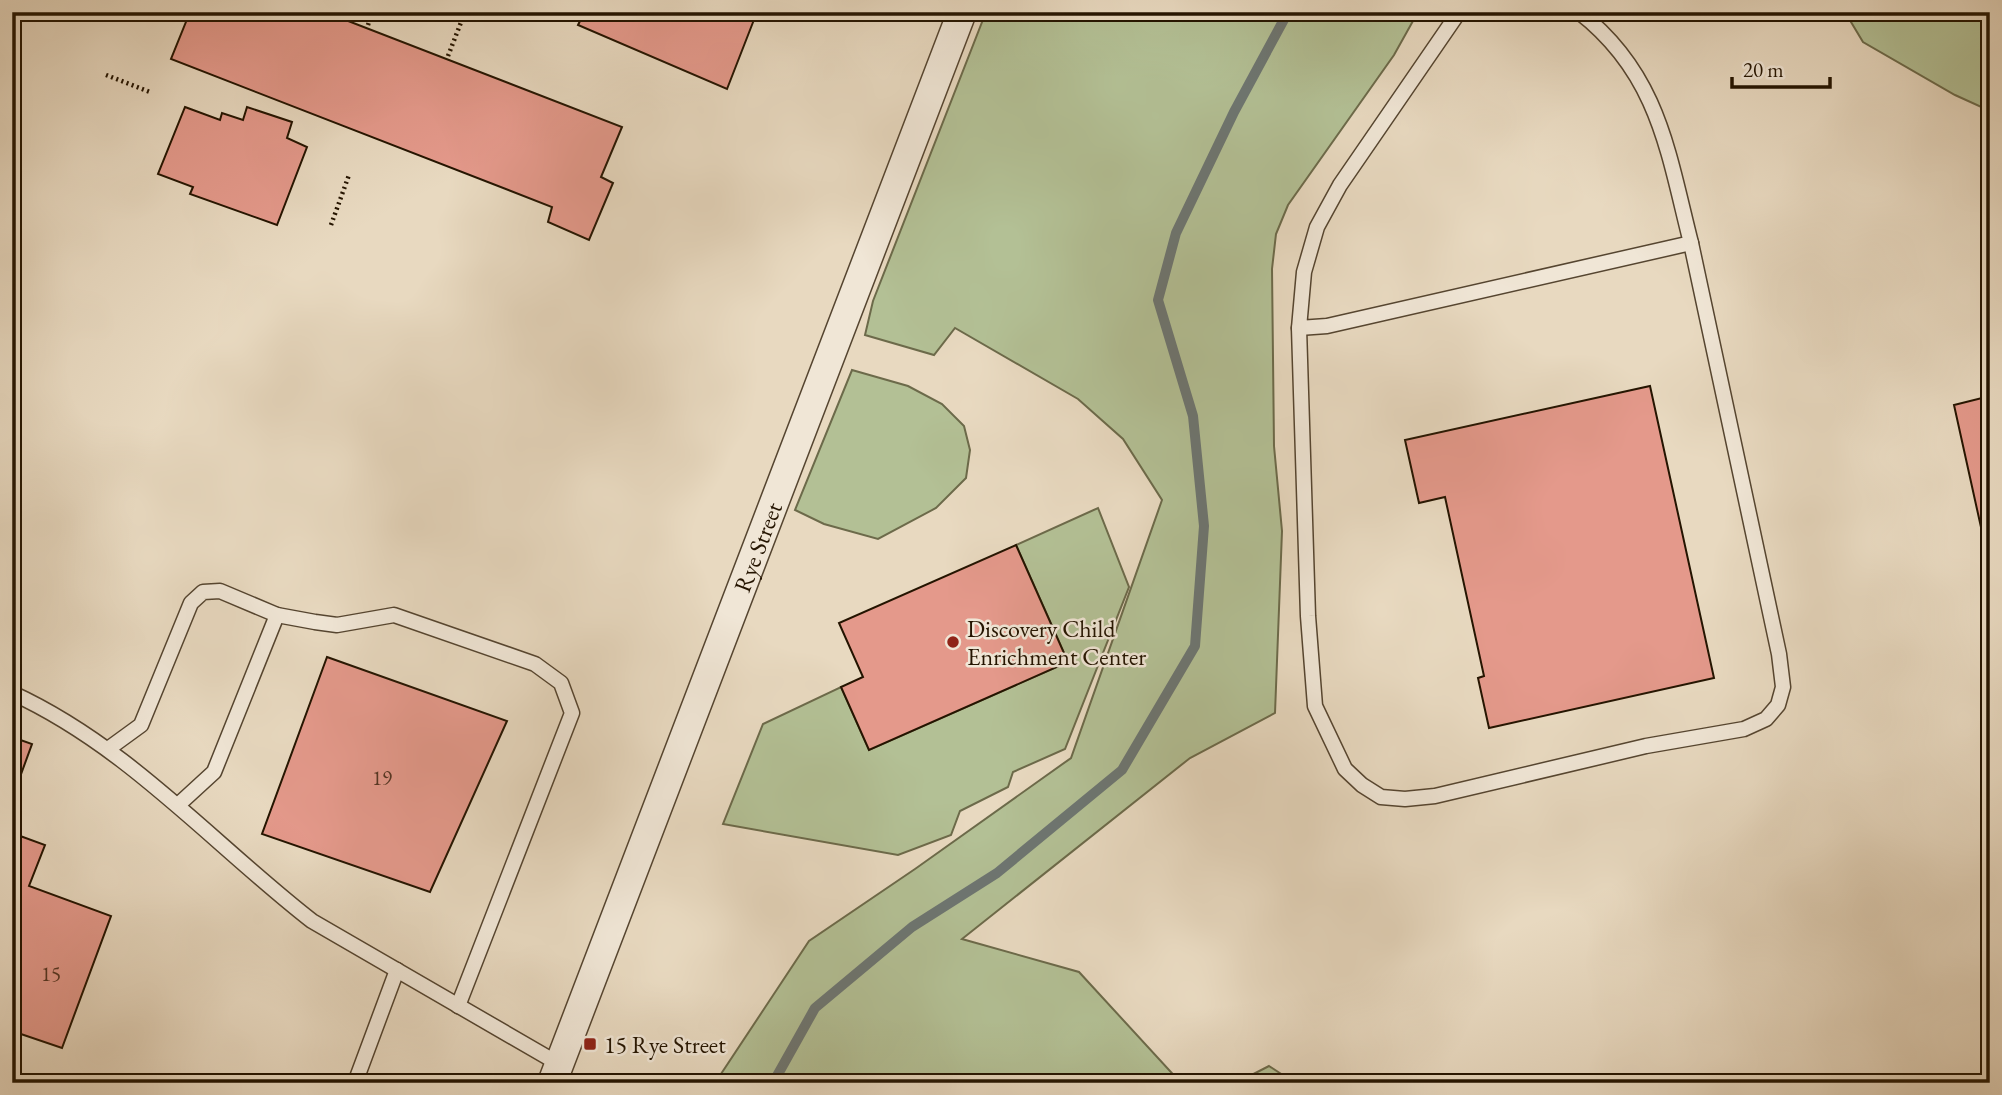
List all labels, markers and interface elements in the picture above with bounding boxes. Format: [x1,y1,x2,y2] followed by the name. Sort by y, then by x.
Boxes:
[1732,46,1830,90] scale bar
[1743,56,1784,83] text: 20 m
[726,497,789,596] street label: Rye Street
[967,613,1146,672] place label: Discovery Child Enrichment Center
[945,634,961,650] marker: Discovery Child Enrichment Center
[372,764,392,791] house number: 19
[41,960,61,987] house number: 15
[604,1029,726,1060] place label: 15 Rye Street
[582,1036,598,1052] marker: 15 Rye Street

